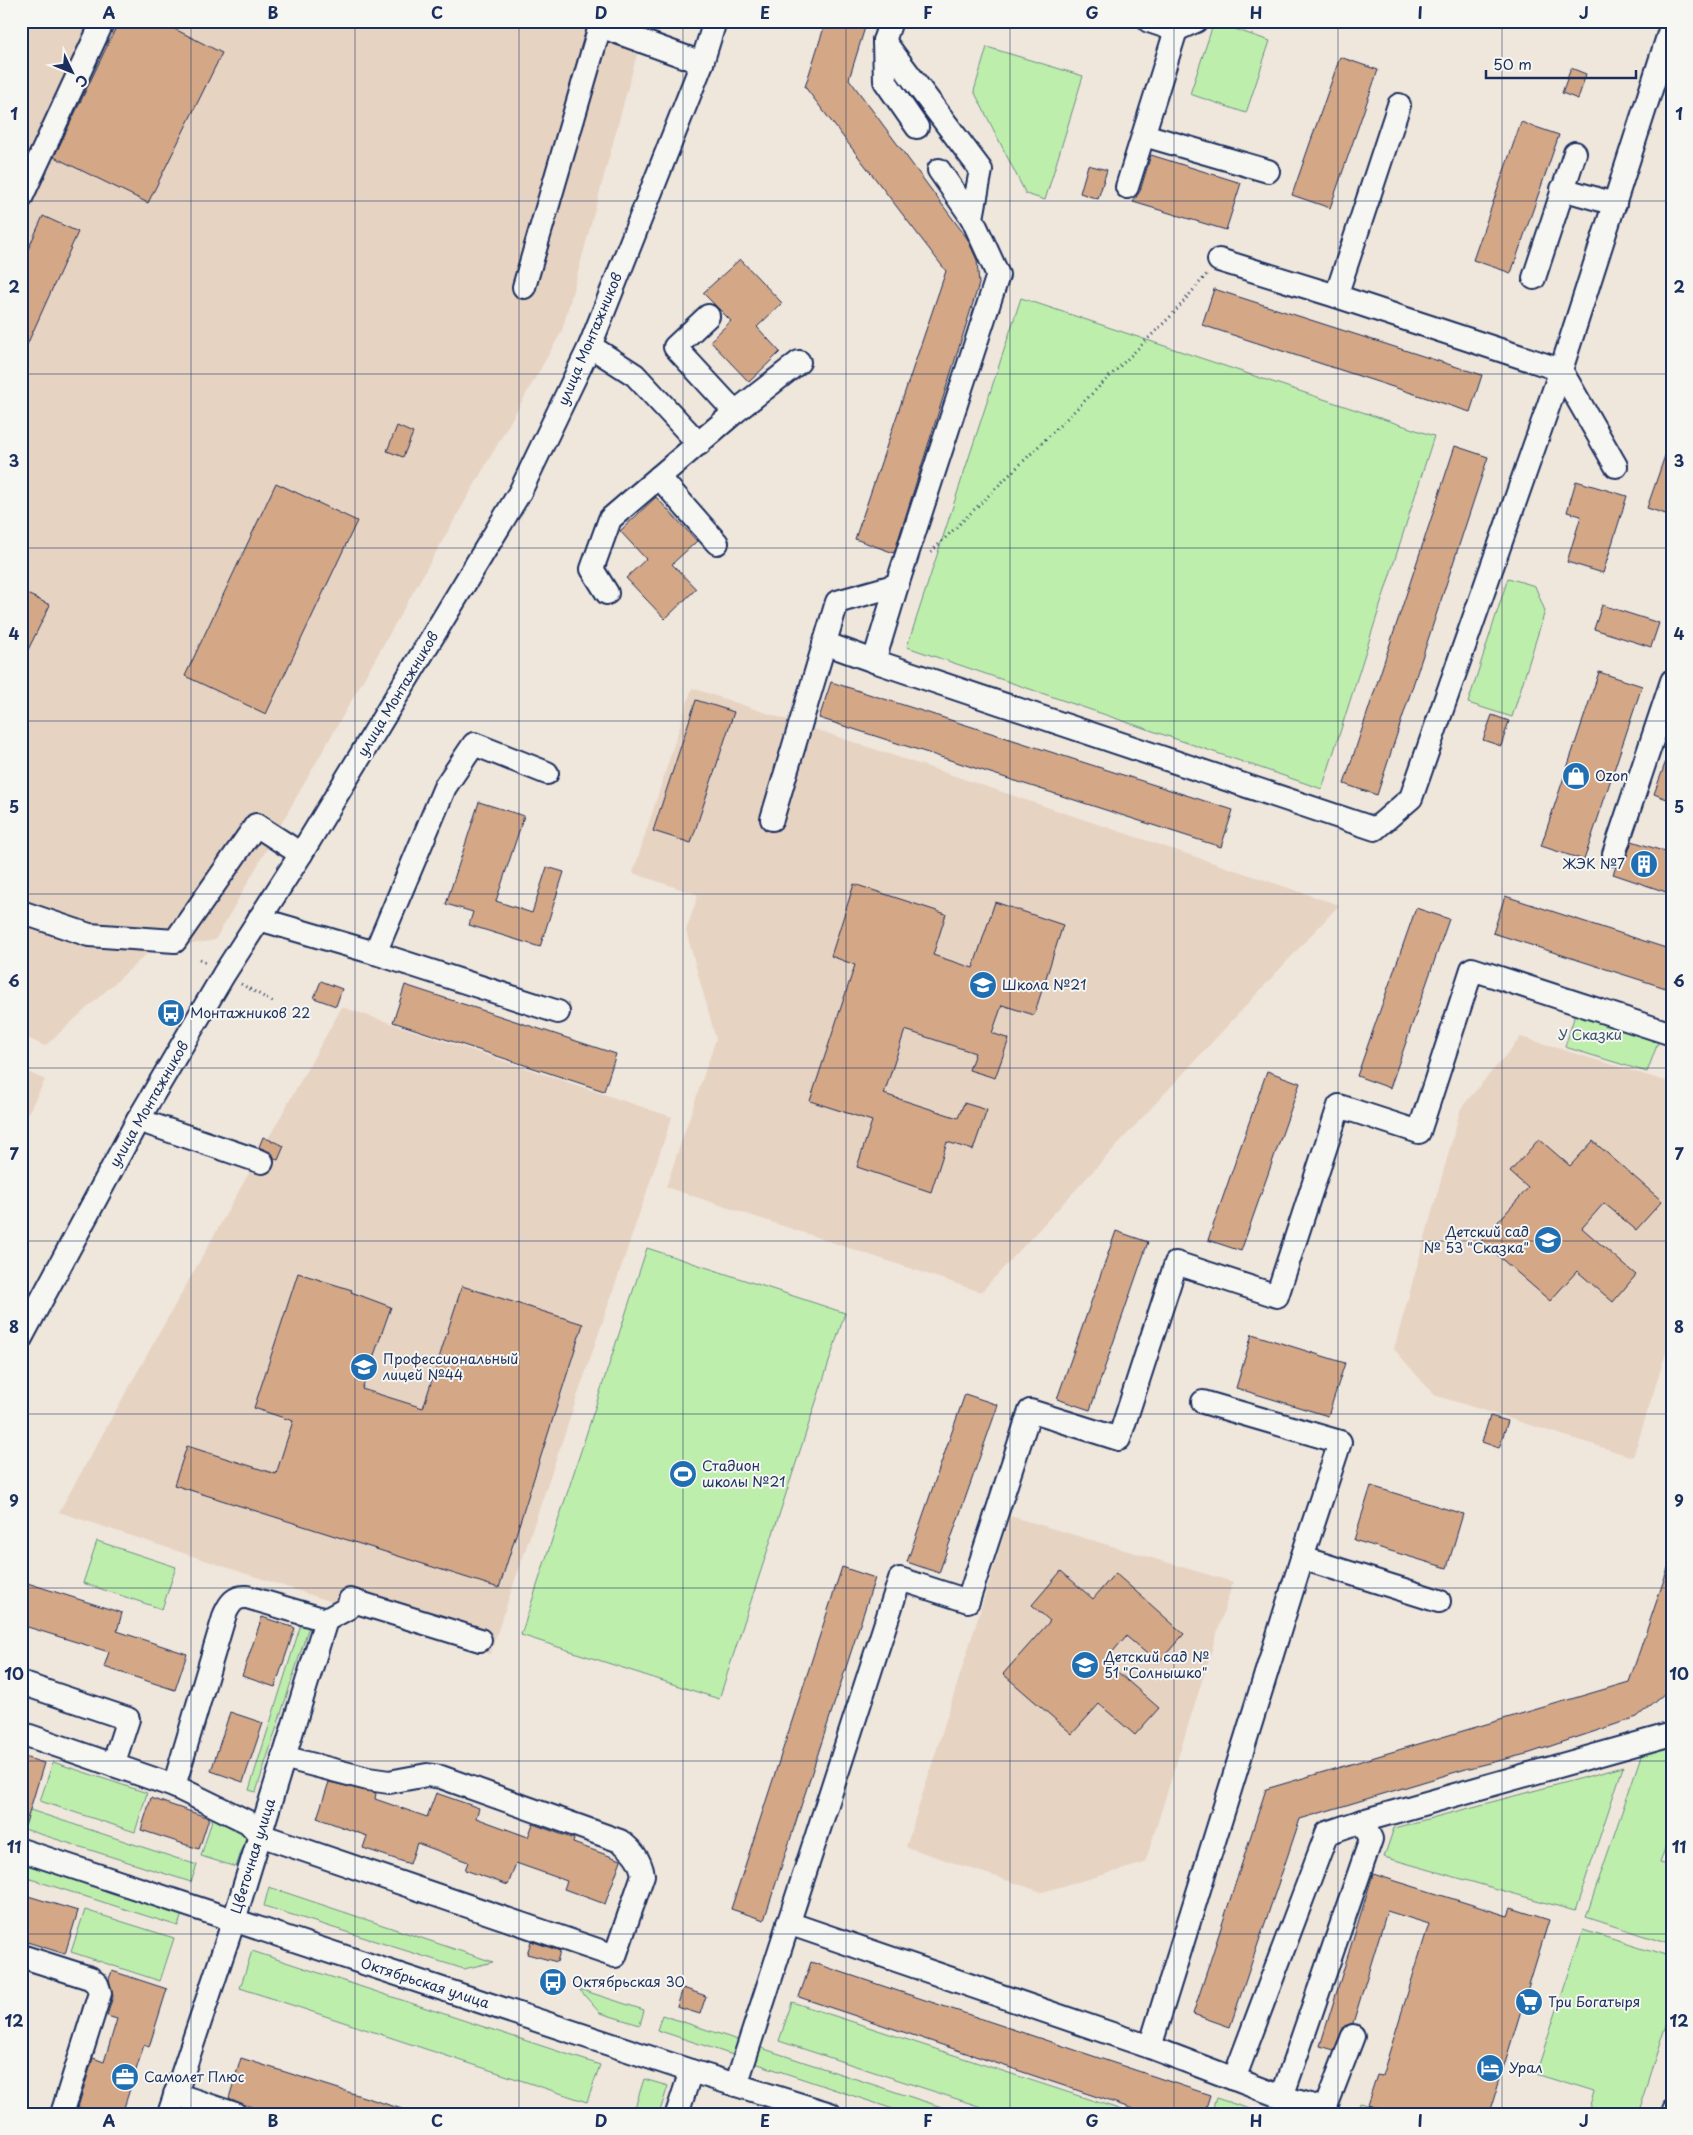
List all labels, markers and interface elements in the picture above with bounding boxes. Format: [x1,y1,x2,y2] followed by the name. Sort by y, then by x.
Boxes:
[103,0,116,24] text: A
[268,0,279,24] text: B
[431,0,443,24] text: C
[595,0,607,24] text: D
[760,0,770,24] text: E
[923,0,933,24] text: F
[1085,0,1099,24] text: G
[1250,0,1262,24] text: H
[1417,0,1423,24] text: I
[1579,0,1589,24] text: J
[48,48,98,98] north arrow
[1486,48,1636,80] scale bar
[1493,52,1532,75] text: 50 m
[71,70,93,92] text: С
[10,101,18,125] text: 1
[1675,101,1683,125] text: 1
[552,269,627,409] street label: улица Монтажников
[8,274,20,298] text: 2
[1673,274,1685,298] text: 2
[9,448,19,472] text: 3
[1674,448,1684,472] text: 3
[9,621,20,645] text: 4
[1674,621,1685,645] text: 4
[352,627,443,760] street label: улица Монтажников
[1561,761,1591,791] shop icon: Ozon
[1595,765,1628,786] place label: Ozon
[9,794,19,818] text: 5
[1674,794,1684,818] text: 5
[1629,849,1659,879] building icon: ЖЭК №7
[1562,853,1625,874] place label: ЖЭК №7
[8,968,20,992] text: 6
[1673,968,1685,992] text: 6
[968,970,998,1000] school or university icon: Школа №21
[1002,974,1087,995] place label: Школа №21
[156,998,186,1028] bus stop icon: Монтажников 22
[190,1002,310,1023] place label: Монтажников 22
[1558,1024,1622,1045] park label: У Сказки
[104,1037,193,1171] street label: улица Монтажников
[9,1141,19,1165] text: 7
[1674,1141,1684,1165] text: 7
[1424,1221,1529,1258] place label: Детский сад № 53 "Сказка"
[1533,1225,1563,1255] school or university icon: Детский сад № 53 "Сказка"
[9,1314,19,1338] text: 8
[1674,1314,1684,1338] text: 8
[382,1348,519,1385] place label: Профессиональный лицей №44
[349,1352,379,1382] school or university icon: Профессиональный лицей №44
[702,1455,786,1492] place label: Стадион школы №21
[668,1459,698,1489] sports icon: Стадион школы №21
[9,1488,19,1512] text: 9
[1674,1488,1684,1512] text: 9
[1103,1646,1209,1683] place label: Детский сад № 51 "Солнышко"
[1070,1650,1100,1680] school or university icon: Детский сад № 51 "Солнышко"
[4,1661,24,1685] text: 10
[1669,1661,1689,1685] text: 10
[225,1795,280,1916] street label: Цветочная улица
[7,1834,21,1858] text: 11
[1672,1834,1686,1858] text: 11
[358,1952,493,2013] street label: Октябрьская улица
[538,1967,568,1997] bus stop icon: Октябрьская 30
[572,1971,685,1992] place label: Октябрьская 30
[1514,1987,1544,2017] supermarket icon: Три Богатыря
[1548,1991,1640,2012] place label: Три Богатыря
[5,2008,23,2032] text: 12
[1670,2008,1688,2032] text: 12
[1475,2053,1505,2083] hotel icon: Урал
[1509,2057,1543,2078] place label: Урал
[110,2062,140,2092] office icon: Самолет Плюс
[144,2066,245,2087] place label: Самолет Плюс
[103,2108,116,2132] text: A
[268,2108,279,2132] text: B
[431,2108,443,2132] text: C
[595,2108,607,2132] text: D
[760,2108,770,2132] text: E
[923,2108,933,2132] text: F
[1085,2108,1099,2132] text: G
[1250,2108,1262,2132] text: H
[1417,2108,1423,2132] text: I
[1579,2108,1589,2132] text: J

